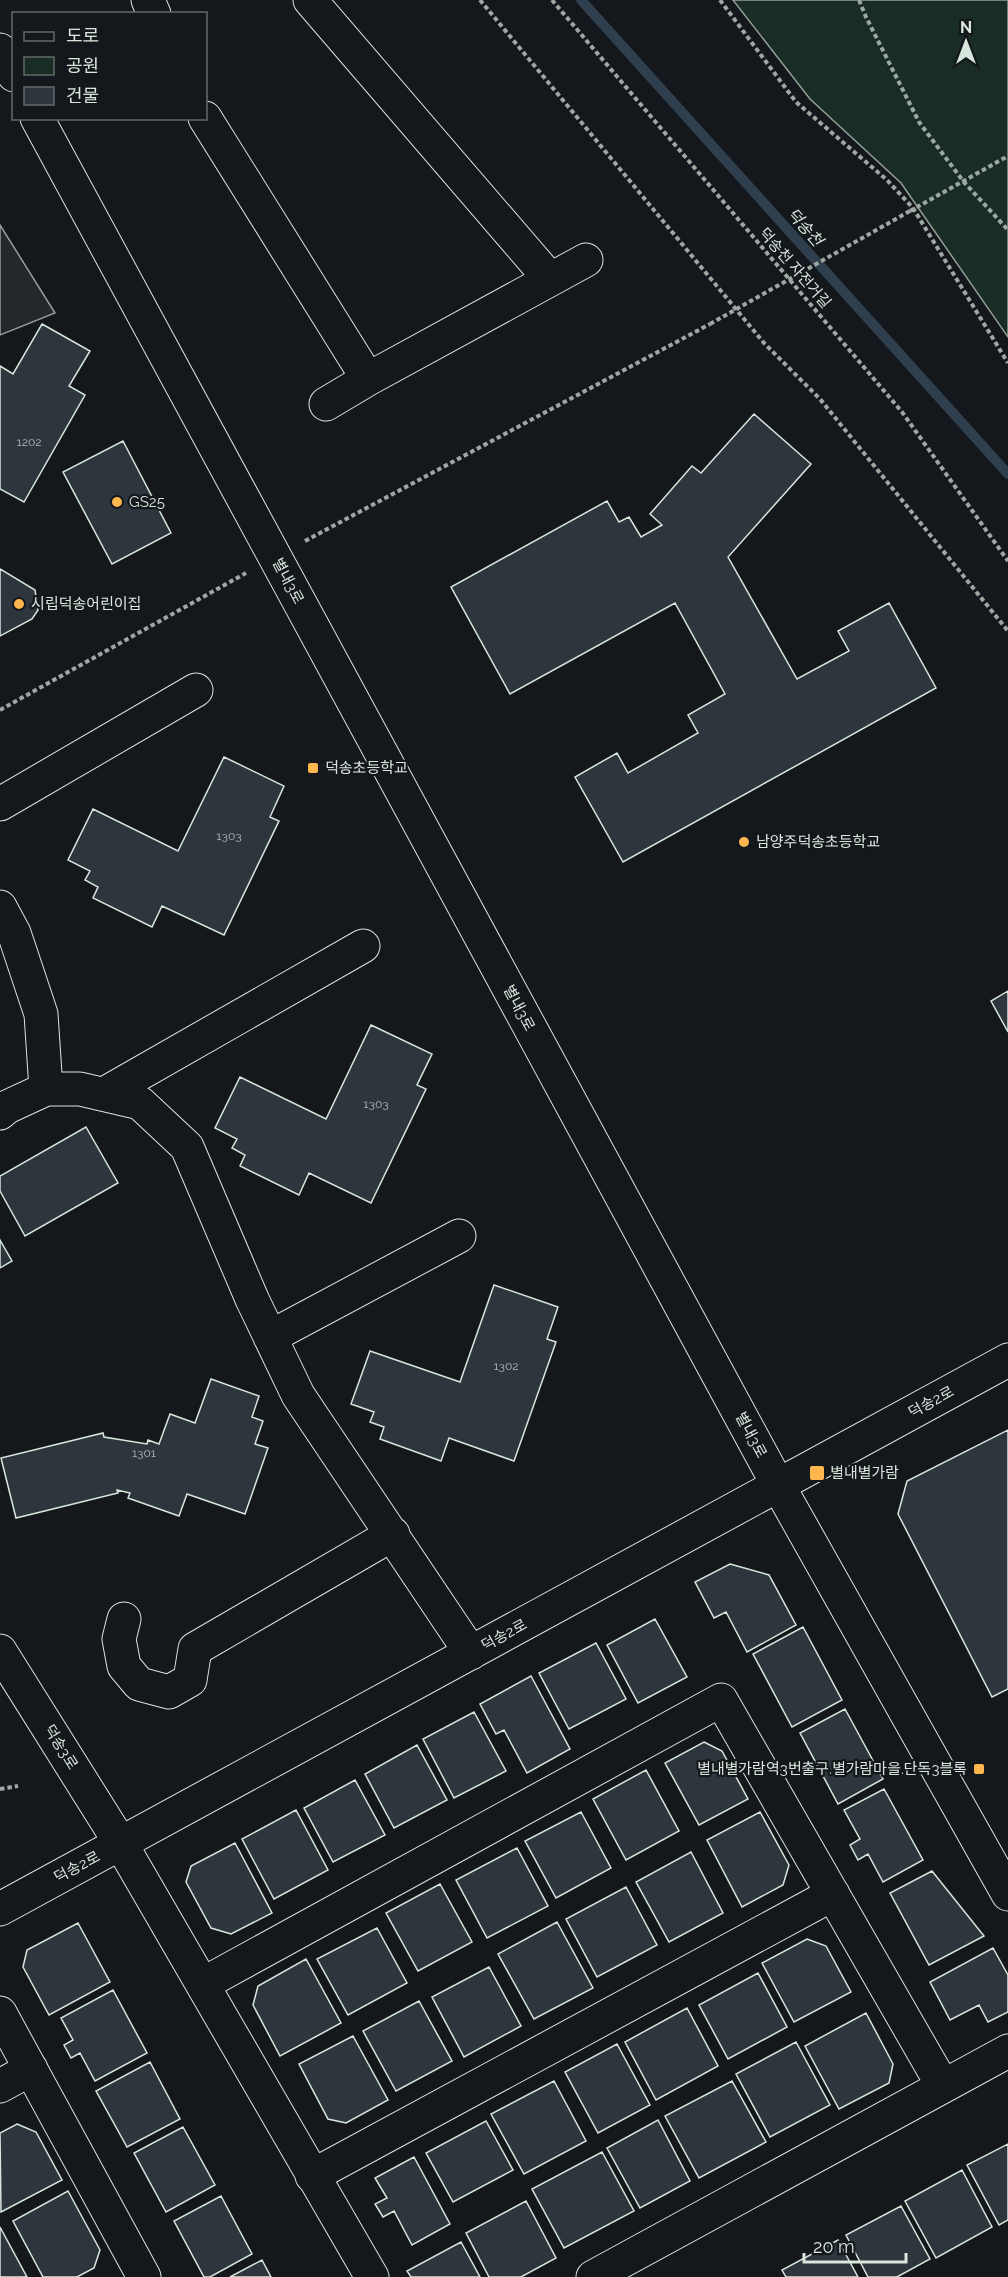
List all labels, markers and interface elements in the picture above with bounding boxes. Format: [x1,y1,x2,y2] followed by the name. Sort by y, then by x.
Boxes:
[12,12,207,120] legend
[936,12,996,72] north arrow
[960,18,972,37] text: N
[66,25,99,46] text: 도로
[66,55,99,76] text: 공원
[66,85,99,106] text: 건물
[783,204,828,251] water label: 덕송천
[755,224,835,312] street label: 덕송천 자전거길
[17,435,41,449] house number: 1202
[129,493,165,511] place label: GS25
[110,495,124,509] marker: GS25
[268,555,308,607] street label: 별내3로
[31,595,141,613] place label: 시립덕송어린이집
[12,597,26,611] marker: 시립덕송어린이집
[325,759,408,777] place label: 덕송초등학교
[306,761,320,775] marker: 덕송초등학교
[216,829,242,843] house number: 1303
[756,833,880,851] place label: 남양주덕송초등학교
[737,835,751,849] marker: 남양주덕송초등학교
[499,982,539,1034] street label: 별내3로
[363,1097,389,1111] house number: 1303
[493,1359,519,1373] house number: 1302
[905,1382,957,1422] street label: 덕송2로
[731,1409,771,1461] street label: 별내3로
[132,1446,156,1460] house number: 1301
[808,1464,826,1482] marker: 별내별가람
[830,1464,899,1482] place label: 별내별가람
[478,1615,530,1655] street label: 덕송2로
[40,1721,82,1773] street label: 덕송3로
[697,1760,967,1778] place label: 별내별가람역3번출구.별가람마을.단독3블록
[972,1762,986,1776] marker: 별내별가람역3번출구.별가람마을.단독3블록
[51,1848,103,1886] street label: 덕송2로
[804,2226,906,2264] scale bar
[813,2236,855,2257] text: 20 m

